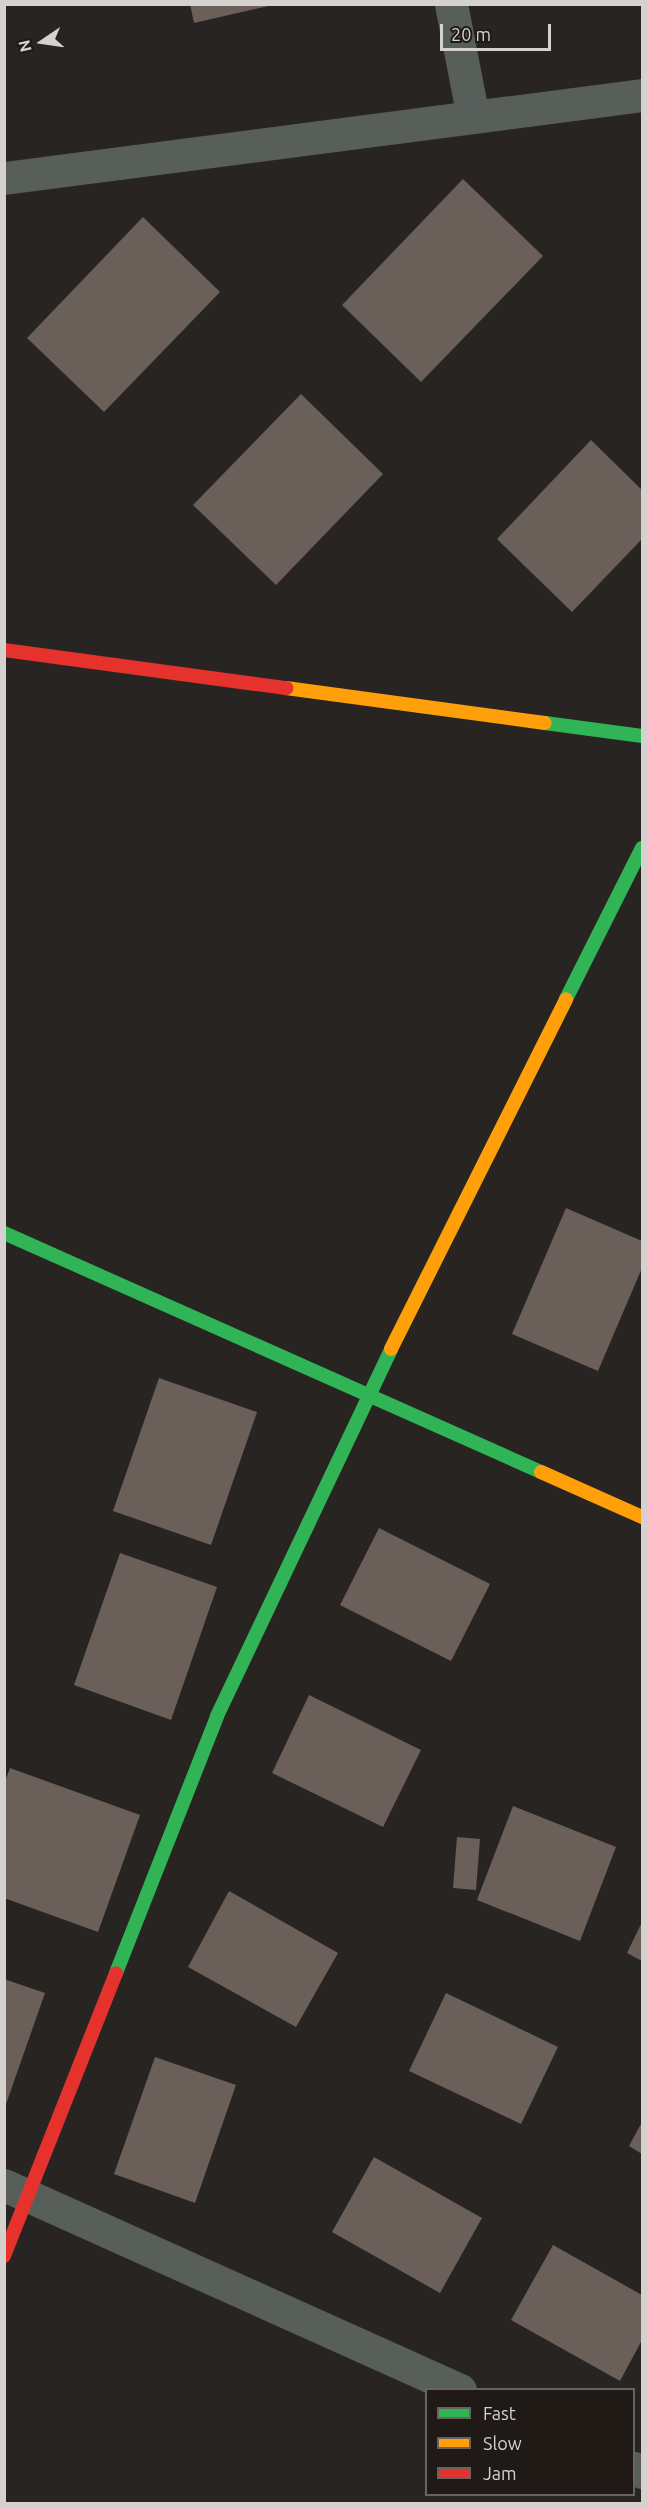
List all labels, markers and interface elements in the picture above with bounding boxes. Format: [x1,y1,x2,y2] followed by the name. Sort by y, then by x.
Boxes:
[12,12,72,72] north arrow
[443,12,554,50] scale bar
[451,24,491,44] text: 20 m
[14,38,35,54] text: N
[425,2388,635,2496] legend
[483,2403,516,2423] text: Fast
[483,2433,522,2453] text: Slow
[483,2463,517,2483] text: Jam

